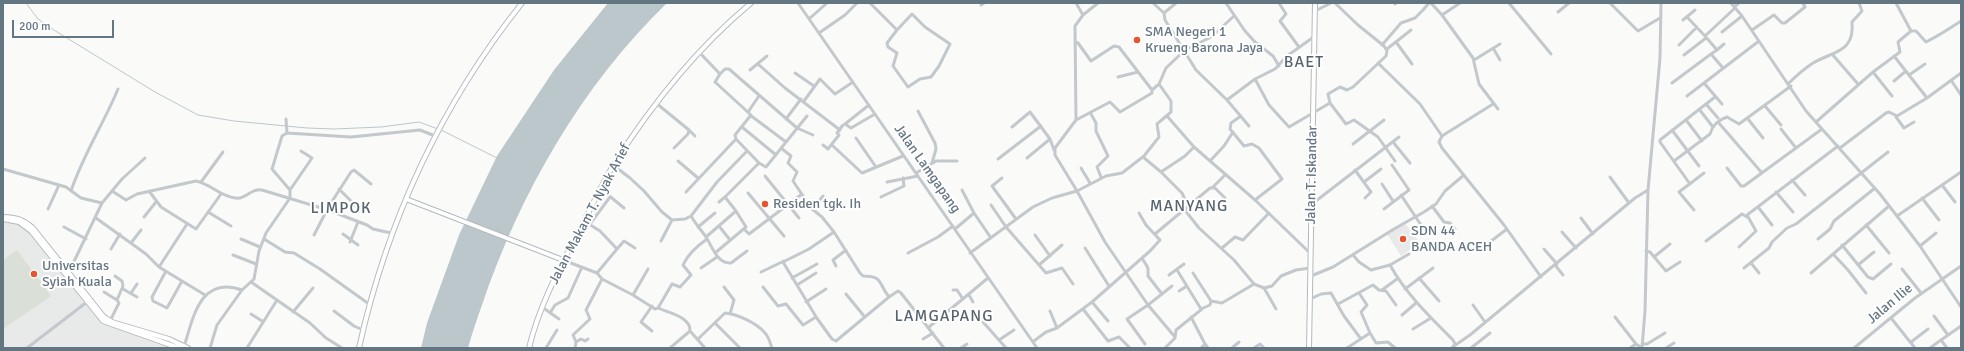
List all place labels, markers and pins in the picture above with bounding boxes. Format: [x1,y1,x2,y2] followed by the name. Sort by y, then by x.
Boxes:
[1145,24,1263,56] place label: SMA Negeri 1 Krueng Barona Jaya
[1132,35,1142,45] marker: SMA Negeri 1 Krueng Barona Jaya
[773,196,861,212] place label: Residen tgk. Ih
[760,199,770,209] marker: Residen tgk. Ih
[1411,223,1492,256] place label: SDN 44 BANDA ACEH
[1398,234,1408,244] marker: SDN 44 BANDA ACEH
[42,258,112,290] place label: Universitas Syiah Kuala
[29,269,39,279] marker: Universitas Syiah Kuala

